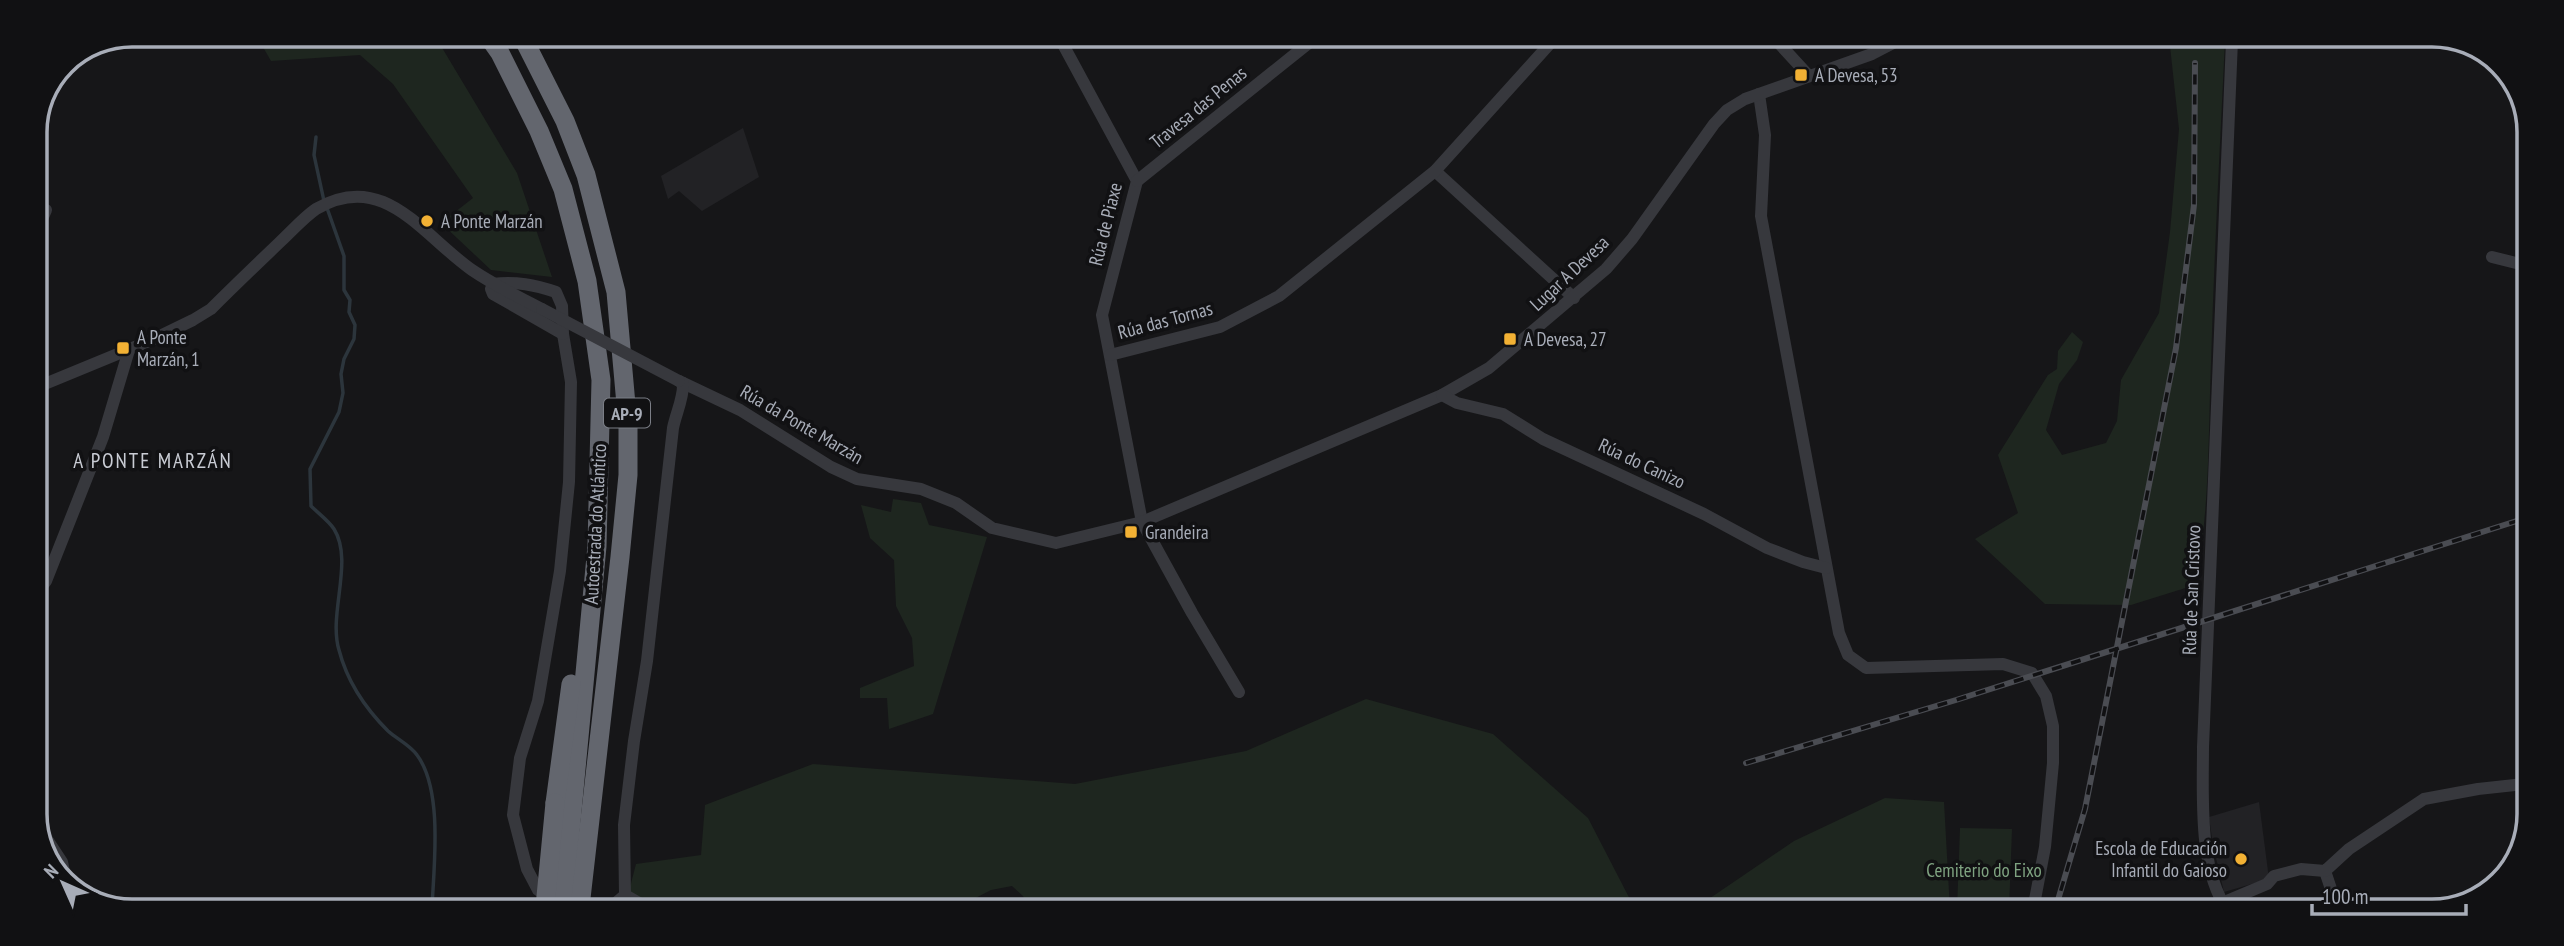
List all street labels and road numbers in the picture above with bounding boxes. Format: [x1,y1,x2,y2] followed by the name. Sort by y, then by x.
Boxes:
[1145,61,1251,153] street label: Travesa das Penas
[1083,180,1127,268] street label: Rúa de Piaxe
[1524,230,1614,316] street label: Lugar A Devesa
[1115,296,1215,344] street label: Rúa das Tornas
[736,379,868,469] street label: Rúa da Ponte Marzán
[604,398,650,428] road number: AP-9
[1595,433,1689,493] street label: Rúa do Canizo
[579,443,611,605] street label: Autoestrada do Atlántico
[2177,525,2205,655] street label: Rúa de San Cristovo

